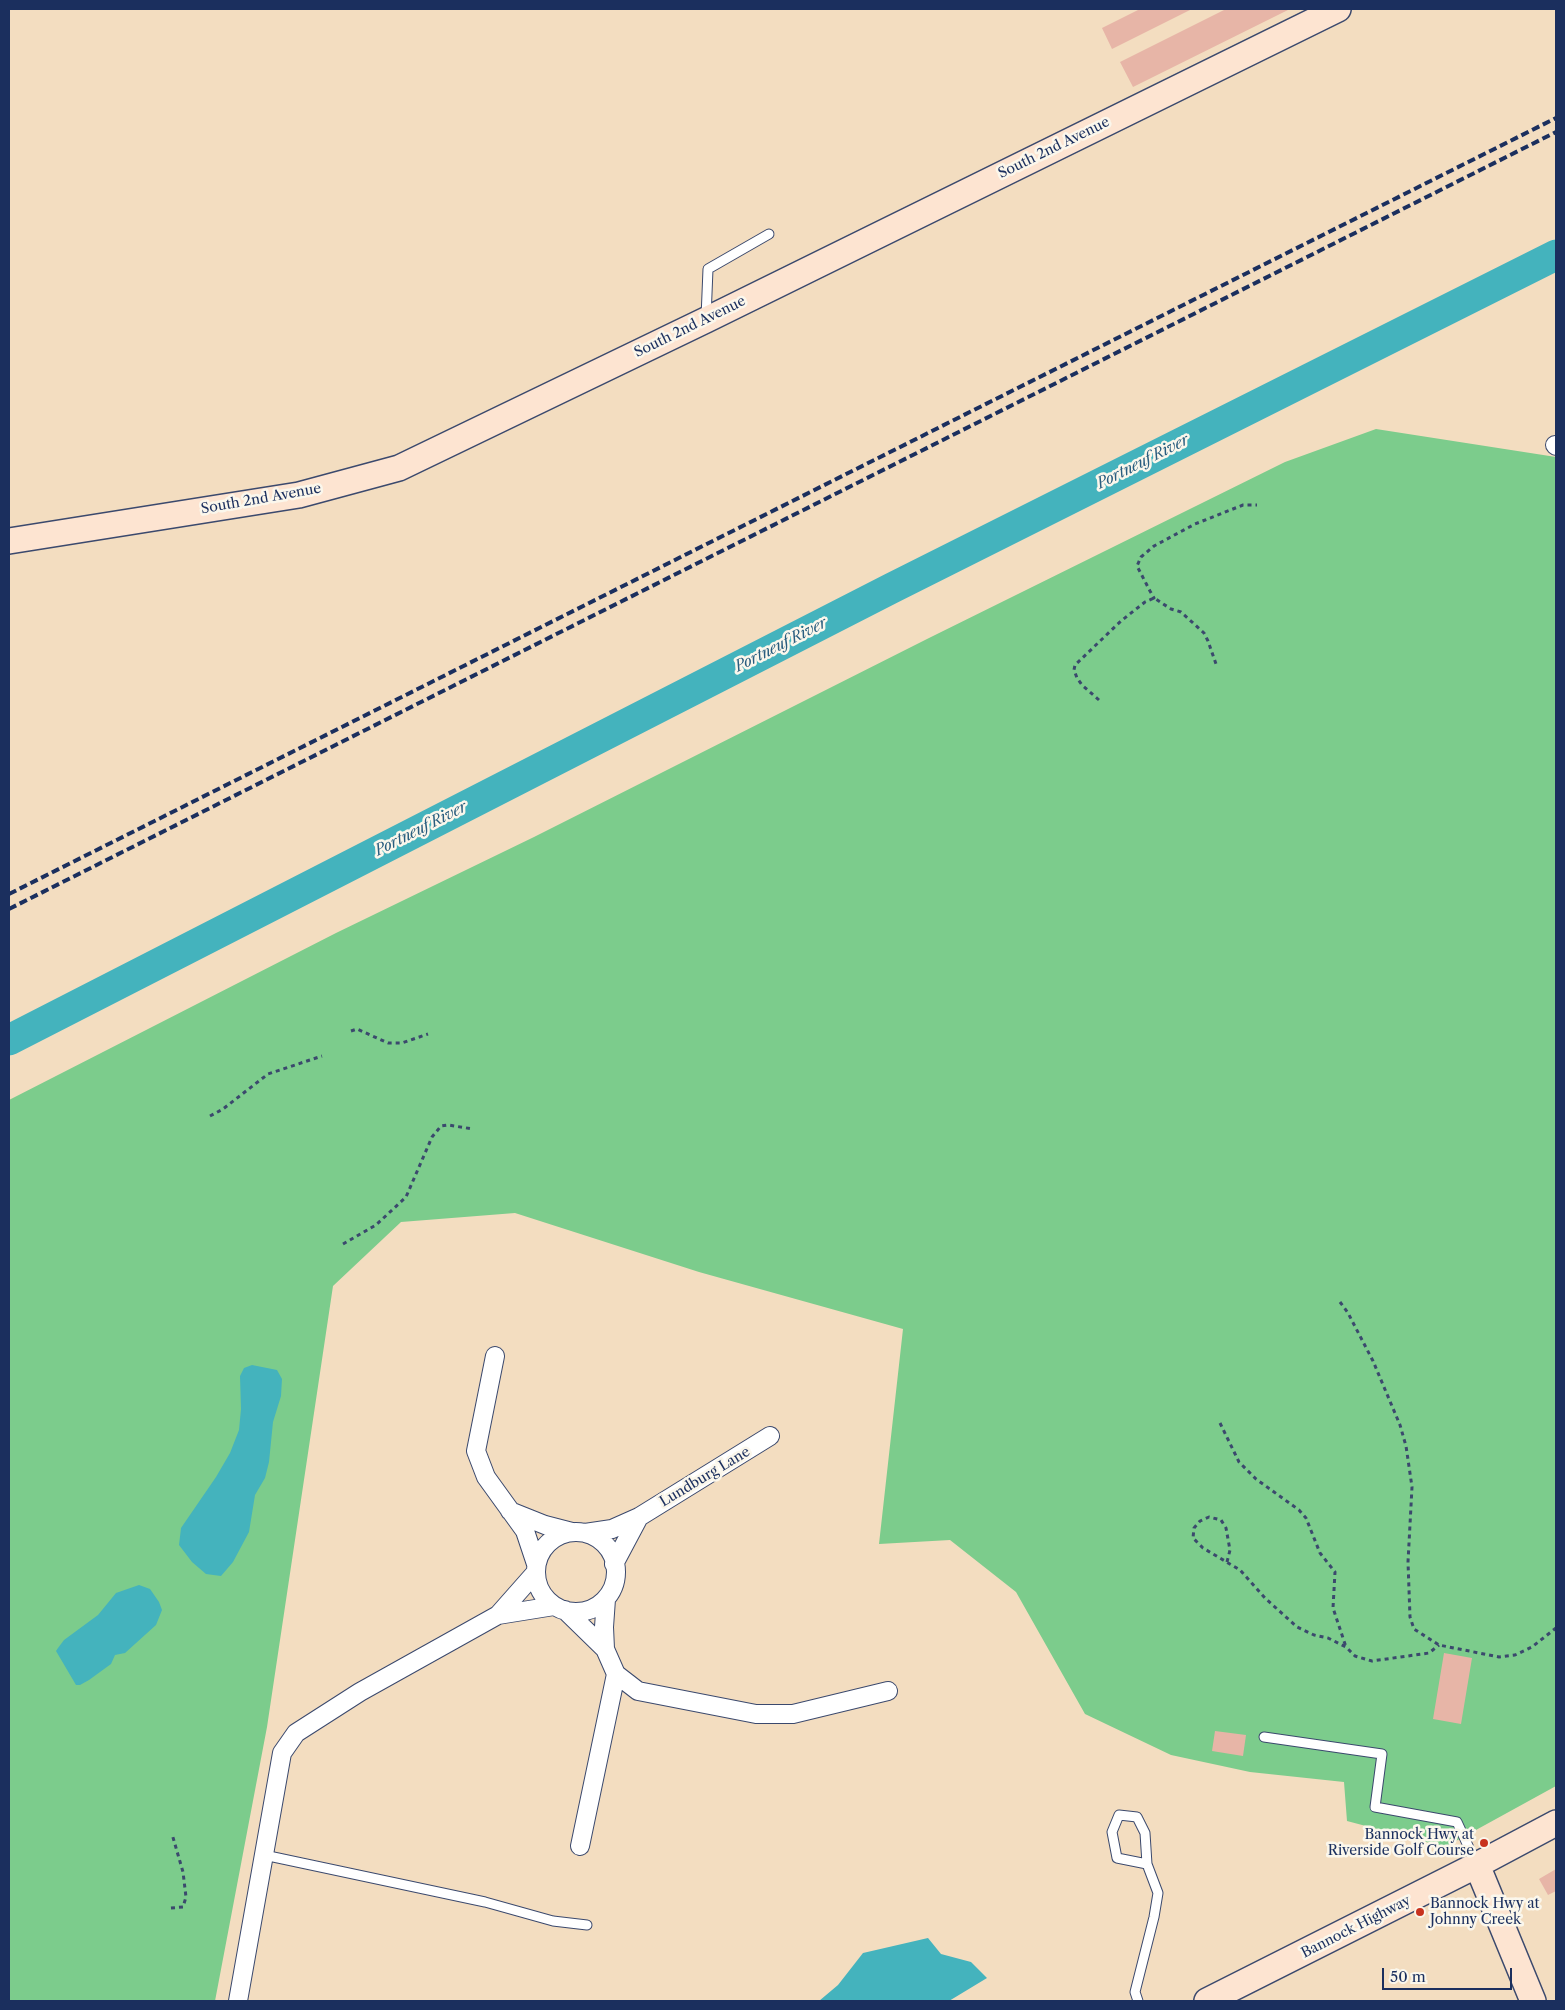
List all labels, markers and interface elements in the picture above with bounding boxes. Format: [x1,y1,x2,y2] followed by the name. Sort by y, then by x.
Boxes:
[996,114,1112,182] street label: South 2nd Avenue
[632,293,748,361] street label: South 2nd Avenue
[1094,431,1192,493] water label: Portneuf River
[200,480,322,518] street label: South 2nd Avenue
[732,614,830,676] water label: Portneuf River
[372,798,470,860] water label: Portneuf River
[657,1443,753,1511] street label: Lundburg Lane
[1328,1827,1474,1860] place label: Bannock Hwy at Riverside Golf Course
[1478,1837,1490,1849] marker: Bannock Hwy at Riverside Golf Course
[1299,1892,1413,1962] street label: Bannock Highway
[1430,1896,1540,1928] place label: Bannock Hwy at Johnny Creek
[1414,1906,1426,1918] marker: Bannock Hwy at Johnny Creek
[1385,1958,1515,1990] scale bar
[1390,1967,1426,1986] text: 50 m

